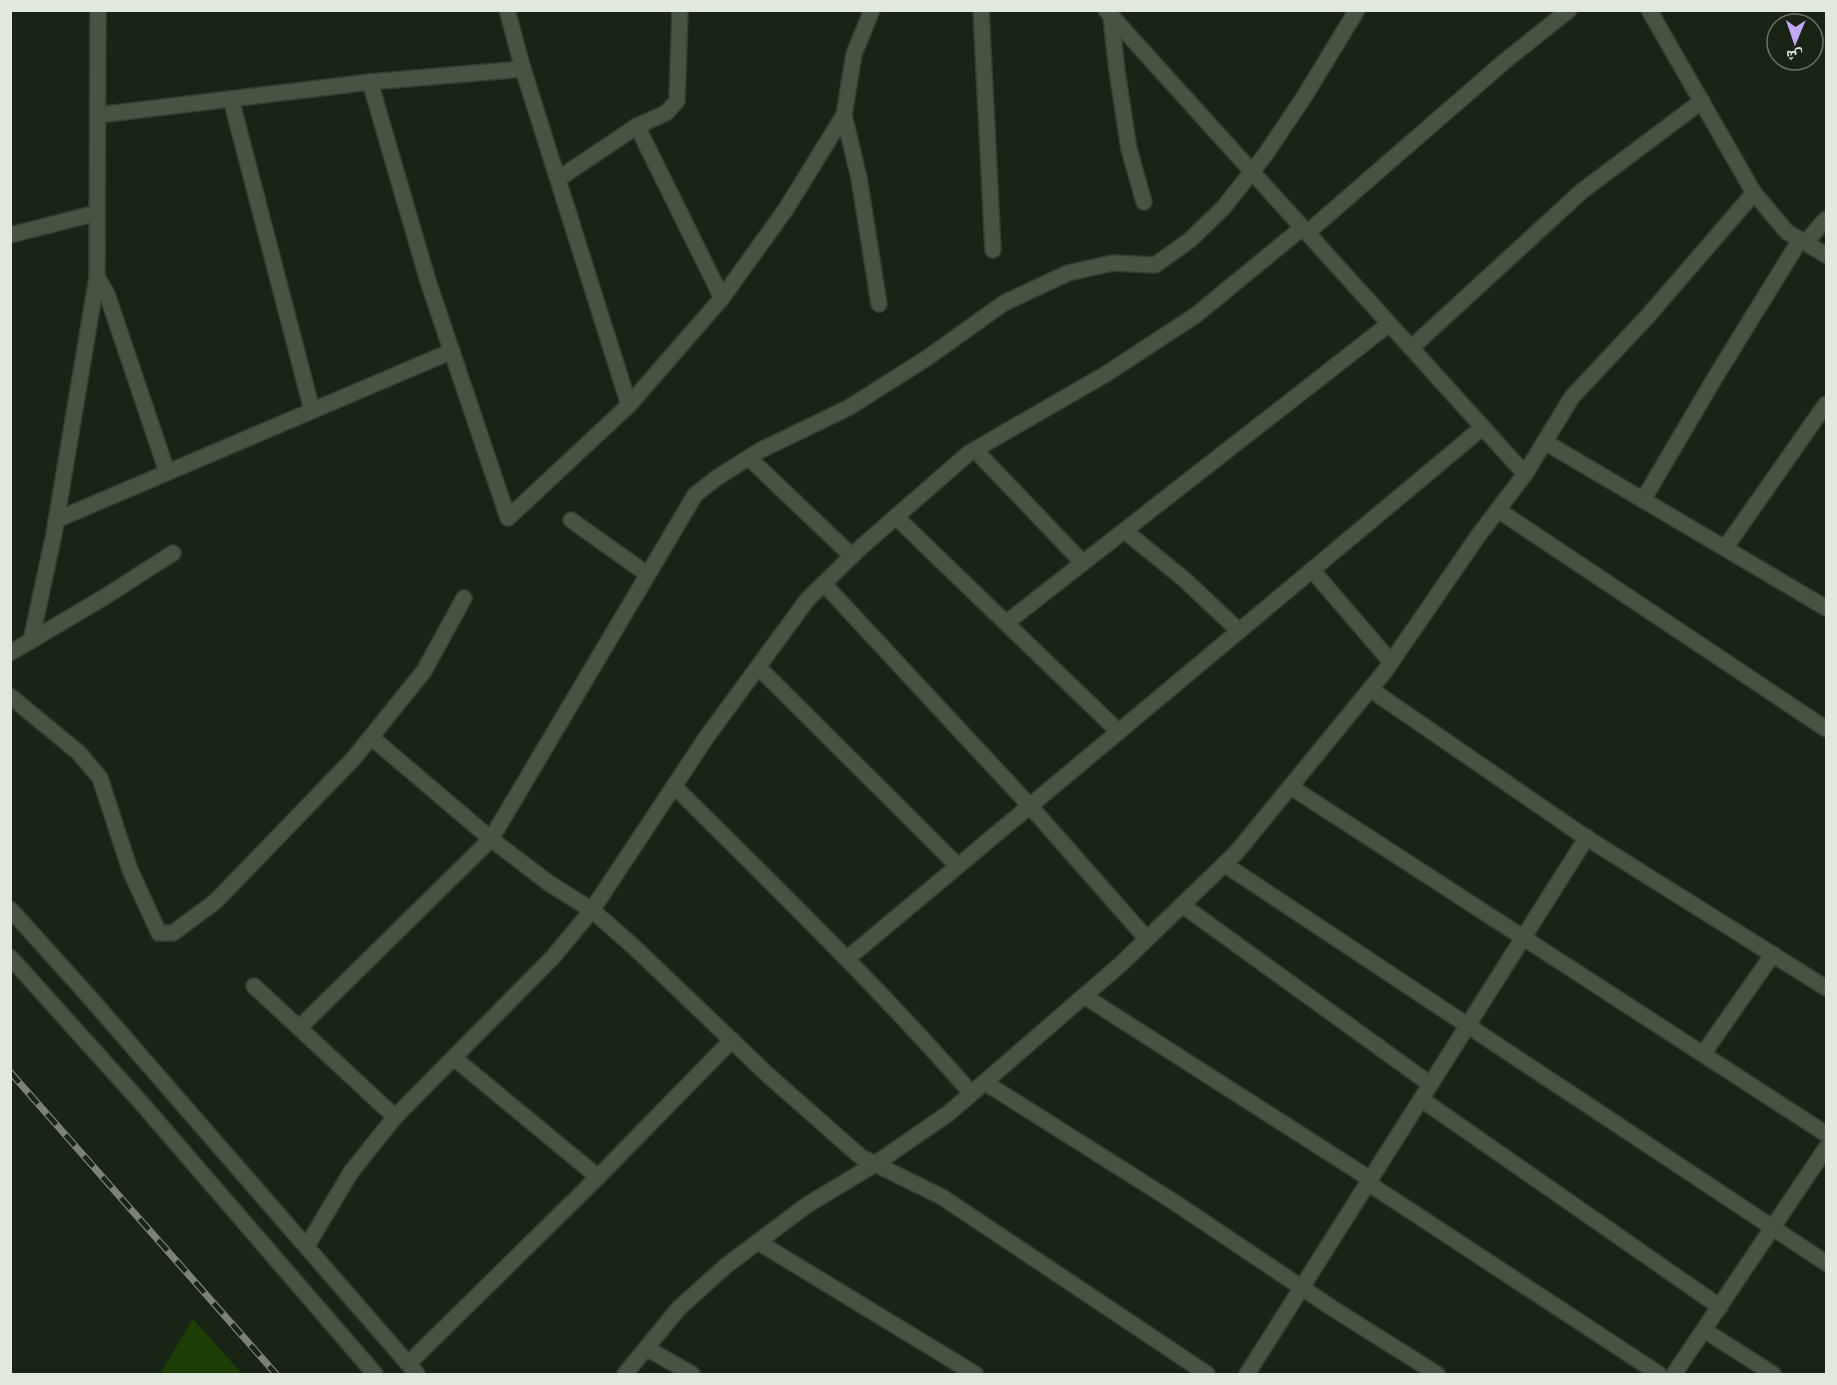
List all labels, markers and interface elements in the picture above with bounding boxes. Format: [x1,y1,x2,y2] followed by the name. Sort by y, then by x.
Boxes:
[1765,12,1825,72] north arrow
[1786,47,1803,67] text: ش

